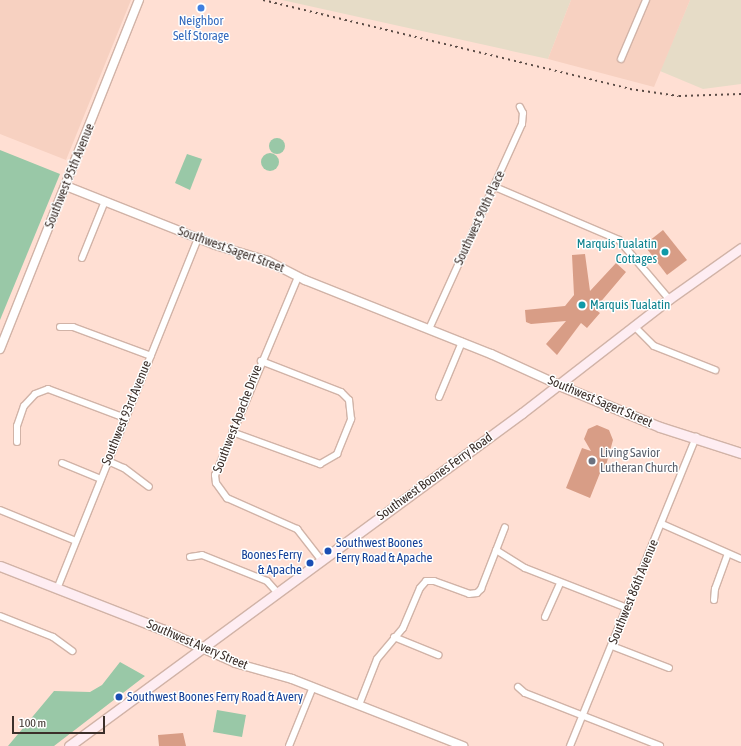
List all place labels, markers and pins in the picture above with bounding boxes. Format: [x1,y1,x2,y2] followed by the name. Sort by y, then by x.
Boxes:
[196,3,206,13] marker: Neighbor Self Storage
[173,14,229,45] place label: Neighbor Self Storage
[577,237,657,268] place label: Marquis Tualatin Cottages
[660,247,670,257] marker: Marquis Tualatin Cottages
[590,297,670,313] place label: Marquis Tualatin
[577,300,587,310] marker: Marquis Tualatin
[600,446,678,477] place label: Living Savior Lutheran Church
[587,456,597,466] marker: Living Savior Lutheran Church
[336,536,432,567] place label: Southwest Boones Ferry Road & Apache
[323,546,333,556] marker: Southwest Boones Ferry Road & Apache
[241,548,302,579] place label: Boones Ferry & Apache
[305,558,315,568] marker: Boones Ferry & Apache
[127,689,303,705] place label: Southwest Boones Ferry Road & Avery
[114,692,124,702] marker: Southwest Boones Ferry Road & Avery

